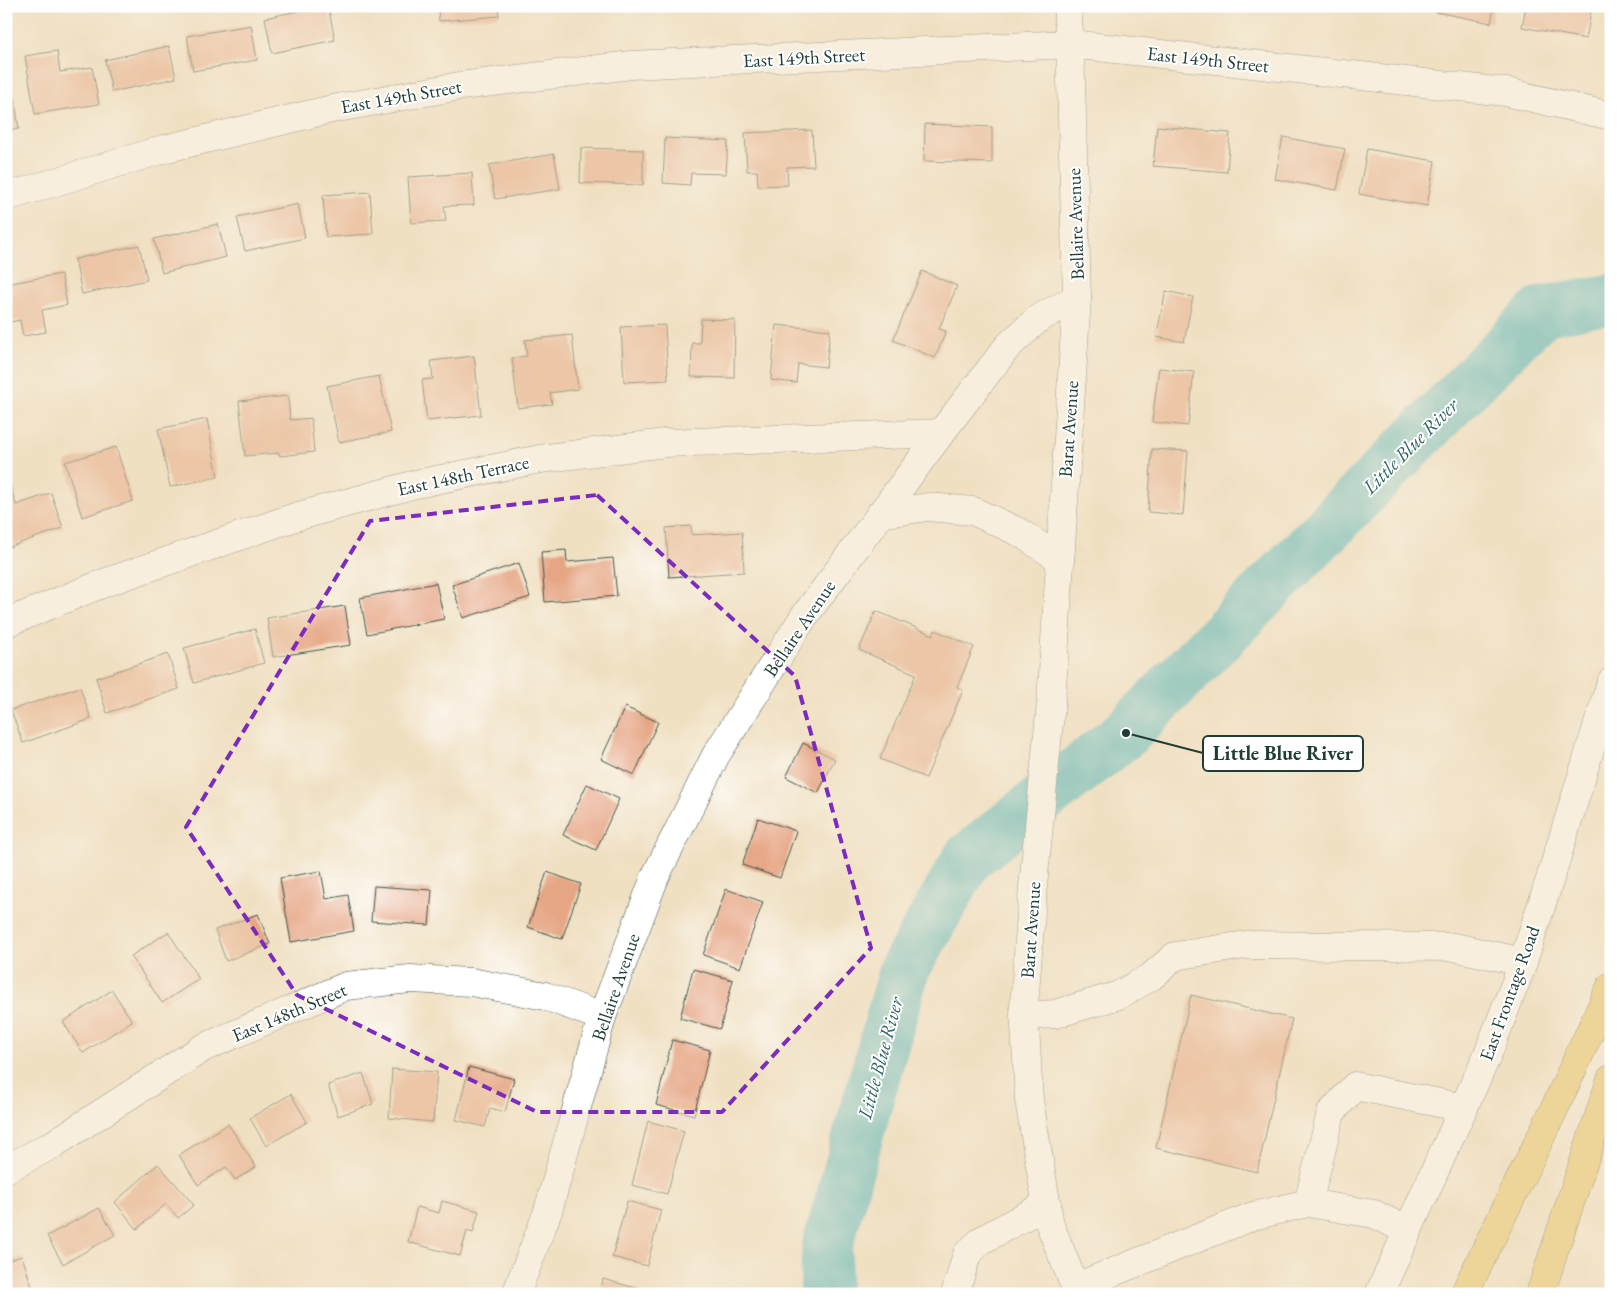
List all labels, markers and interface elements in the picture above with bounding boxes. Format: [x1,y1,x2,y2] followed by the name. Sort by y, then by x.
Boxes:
[1146,41,1270,78] street label: East 149th Street
[742,42,866,73] street label: East 149th Street
[339,74,464,119] street label: East 149th Street
[1061,168,1090,280] street label: Bellaire Avenue
[1053,380,1084,478] street label: Barat Avenue
[1356,391,1465,500] water label: Little Blue River
[395,449,531,502] street label: East 148th Terrace
[758,575,841,682] street label: Bellaire Avenue
[1203,736,1363,771] callout: Little Blue River
[1213,740,1354,766] text: Little Blue River
[1015,881,1046,979] street label: Barat Avenue
[1473,922,1546,1064] street label: East Frontage Road
[585,930,646,1044] street label: Bellaire Avenue
[228,977,350,1048] street label: East 148th Street
[851,993,909,1123] water label: Little Blue River

